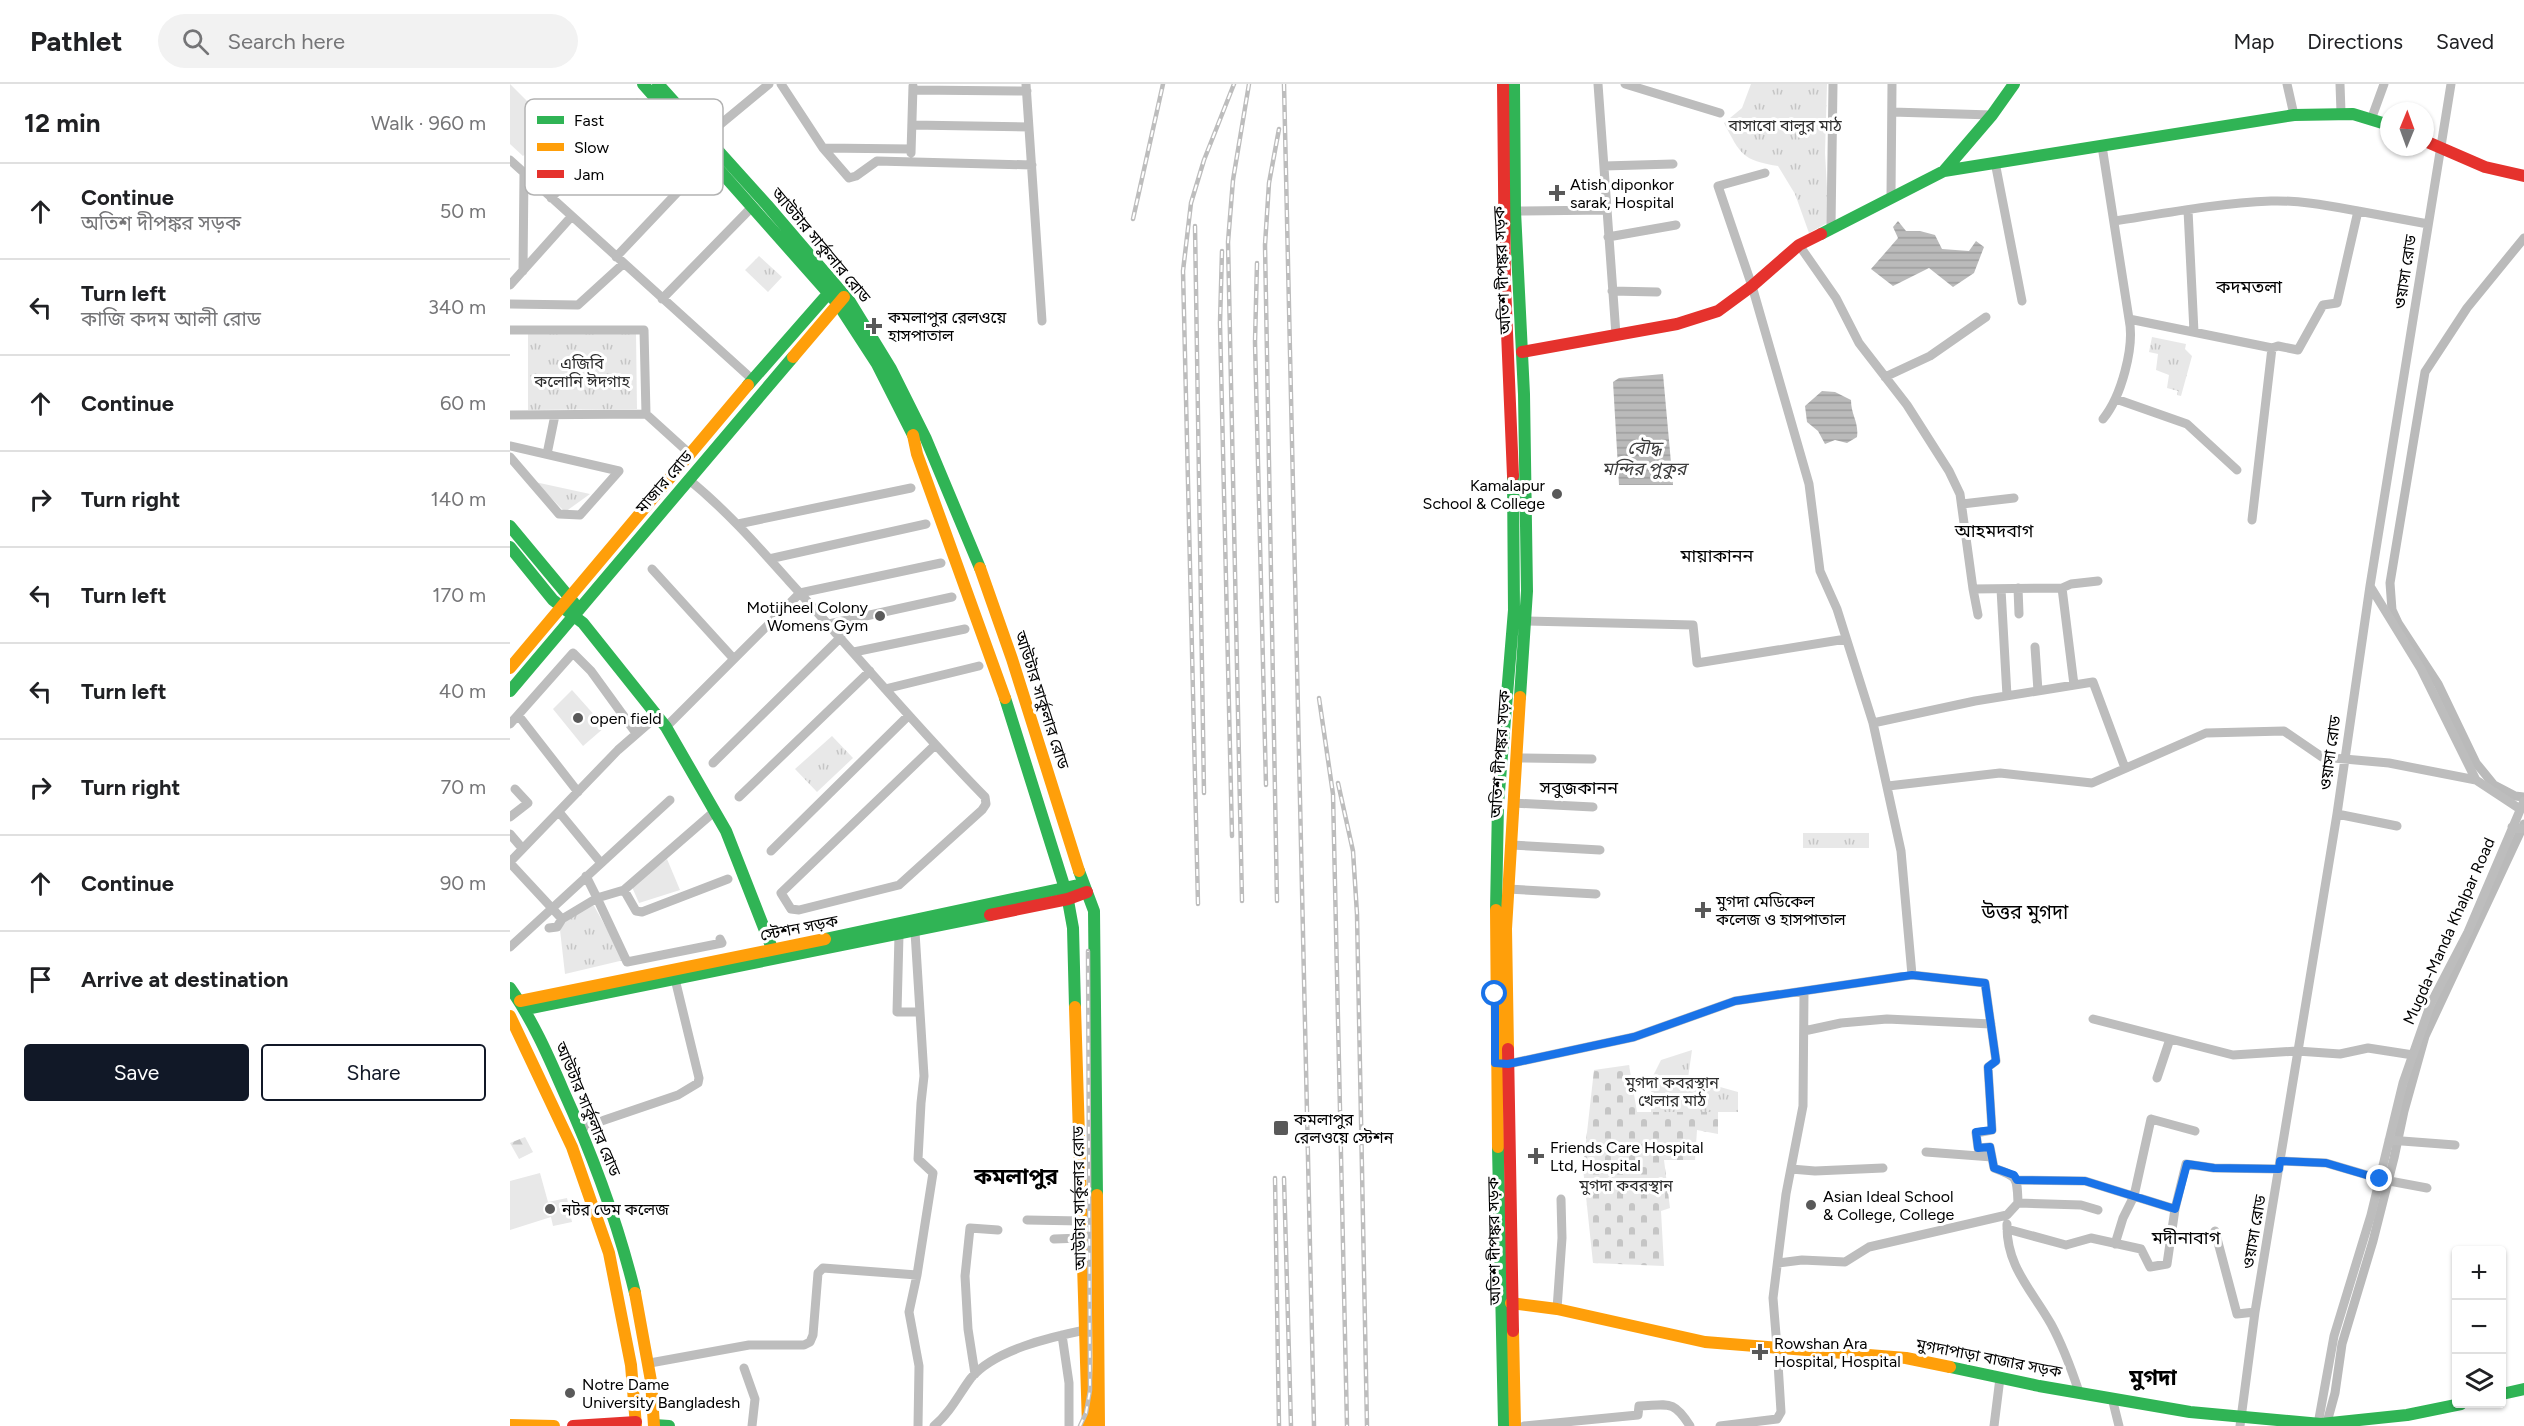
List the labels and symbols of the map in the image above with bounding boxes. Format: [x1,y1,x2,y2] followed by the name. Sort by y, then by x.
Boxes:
[525,99,723,195] legend
[2380,102,2434,156] north arrow
[574,111,604,130] text: Fast
[1727,116,1842,135] park label: বাসাবো বালুর মাঠ
[574,138,609,157] text: Slow
[574,165,604,184] text: Jam
[1570,175,1675,212] place label: Atish diponkor sarak, Hospital
[767,183,875,307] street label: আউটার সার্কুলার রোড
[1548,184,1566,202] marker: Atish diponkor sarak, Hospital
[1489,204,1515,335] street label: অতিশ দীপঙ্কর সড়ক
[2390,233,2420,311] street label: ওয়াসা রোড
[2215,276,2282,298] district label: কদমতলা
[887,308,1007,345] place label: কমলাপুর রেলওয়ে হাসপাতাল
[865,317,883,335] marker: কমলাপুর রেলওয়ে হাসপাতাল
[533,354,630,391] park label: এজিবি কলোনি ঈদগাহ
[1602,437,1689,480] water label: বৌদ্ধ মন্দির পুকুর
[631,446,697,518] street label: মাজার রোড
[1423,476,1546,513] place label: Kamalapur School & College
[1550,487,1564,501] marker: Kamalapur School & College
[1954,520,2034,542] district label: আহমদবাগ
[1680,545,1755,567] district label: মায়াকানন
[746,598,869,635] place label: Motijheel Colony Womens Gym
[873,609,887,623] marker: Motijheel Colony Womens Gym
[1010,628,1073,772] street label: আউটার সার্কুলার রোড
[1486,688,1514,820] street label: অতিশ দীপঙ্কর সড়ক
[590,709,662,728] place label: open field
[571,711,585,725] marker: open field
[2315,714,2345,792] street label: ওয়াসা রোড
[1539,777,1619,799] district label: সবুজকানন
[2399,835,2499,1027] street label: Mugda-Manda Khalpar Road
[1715,892,1846,929] place label: মুগদা মেডিকেল কলেজ ও হাসপাতাল
[1981,900,2069,924] district label: উত্তর মুগদা
[1694,901,1712,919] marker: মুগদা মেডিকেল কলেজ ও হাসপাতাল
[758,911,841,945] street label: স্টেশন সড়ক
[1481,980,1507,1006] route start
[551,1038,625,1180] street label: আউটার সার্কুলার রোড
[1624,1073,1719,1110] park label: মুগদা কবরস্থান খেলার মাঠ
[1293,1110,1394,1147] place label: কমলাপুর রেলওয়ে স্টেশন
[1272,1119,1290,1137] marker: কমলাপুর রেলওয়ে স্টেশন
[1068,1125,1090,1271] street label: আউটার সার্কুলার রোড
[1550,1138,1704,1175] place label: Friends Care Hospital Ltd, Hospital
[1527,1147,1545,1165] marker: Friends Care Hospital Ltd, Hospital
[973,1163,1059,1190] district label: কমলাপুর
[2366,1165,2392,1191] route end
[1483,1176,1505,1306] street label: অতিশ দীপঙ্কর সড়ক
[1578,1176,1673,1195] park label: মুগদা কবরস্থান
[1823,1187,1955,1224] place label: Asian Ideal School & College, College
[2238,1193,2270,1271] street label: ওয়াসা রোড
[1804,1198,1818,1212] marker: Asian Ideal School & College, College
[561,1200,669,1219] place label: নটর ডেম কলেজ
[543,1202,557,1216] marker: নটর ডেম কলেজ
[2151,1227,2221,1249] district label: মদীনাবাগ
[1774,1334,1901,1371] place label: Rowshan Ara Hospital, Hospital
[1913,1334,2065,1382] street label: মুগদাপাড়া বাজার সড়ক
[1751,1343,1769,1361] marker: Rowshan Ara Hospital, Hospital
[2128,1364,2178,1391] district label: মুগদা
[582,1375,740,1412] place label: Notre Dame University Bangladesh
[563,1386,577,1400] marker: Notre Dame University Bangladesh

